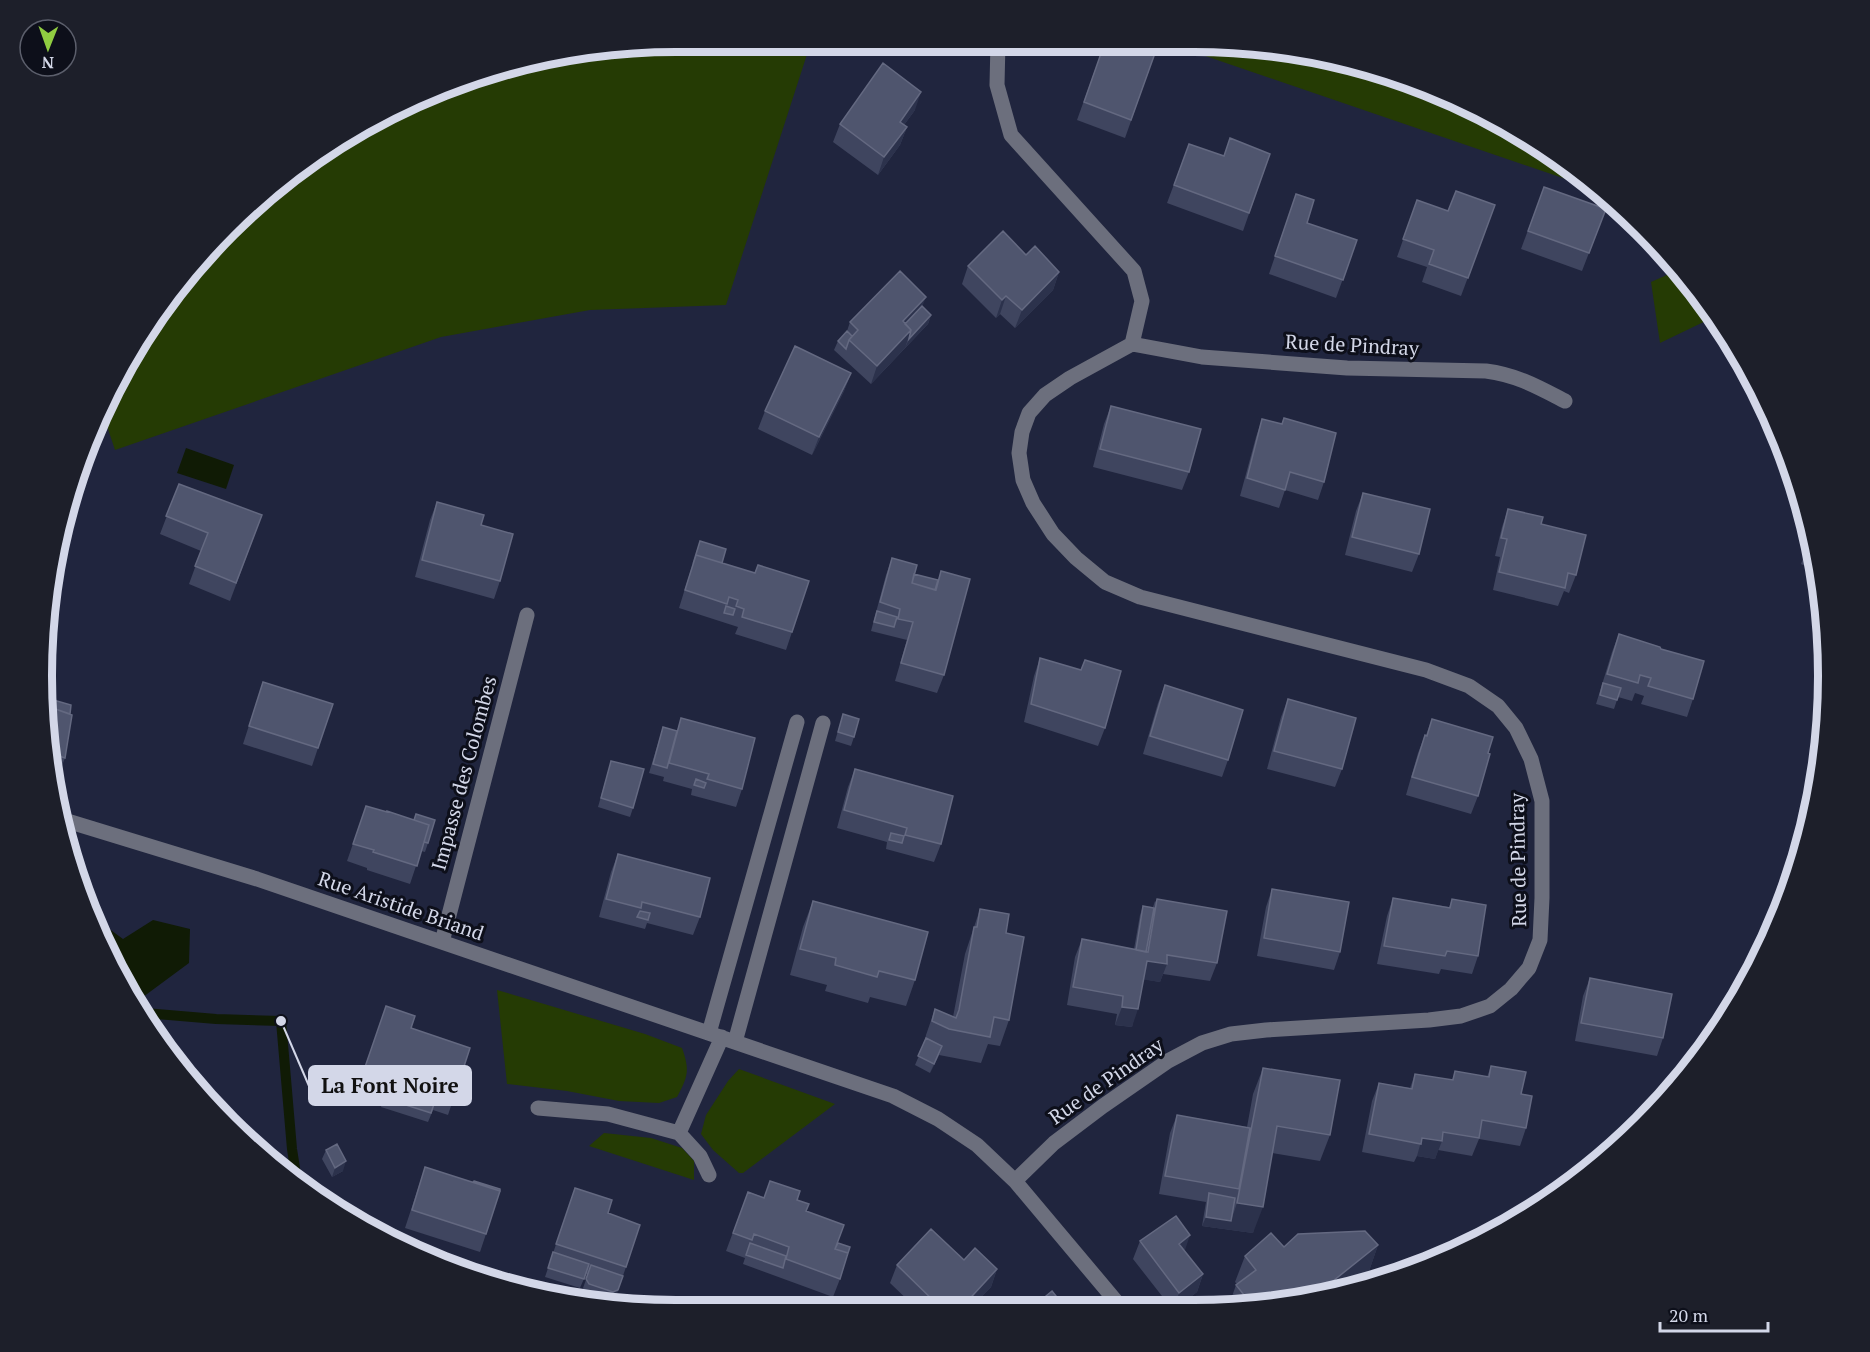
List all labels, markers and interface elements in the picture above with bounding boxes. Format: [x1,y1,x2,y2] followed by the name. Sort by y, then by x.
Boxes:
[18,18,78,78] north arrow
[41,52,54,74] text: N
[1284,328,1421,362] street label: Rue de Pindray
[425,673,502,873] street label: Impasse des Colombes
[1503,792,1532,927] street label: Rue de Pindray
[315,865,488,947] street label: Rue Aristide Briand
[1043,1031,1169,1130] street label: Rue de Pindray
[309,1066,471,1105] callout: La Font Noire
[321,1071,459,1099] text: La Font Noire
[1660,1295,1768,1333] scale bar
[1669,1303,1709,1327] text: 20 m

